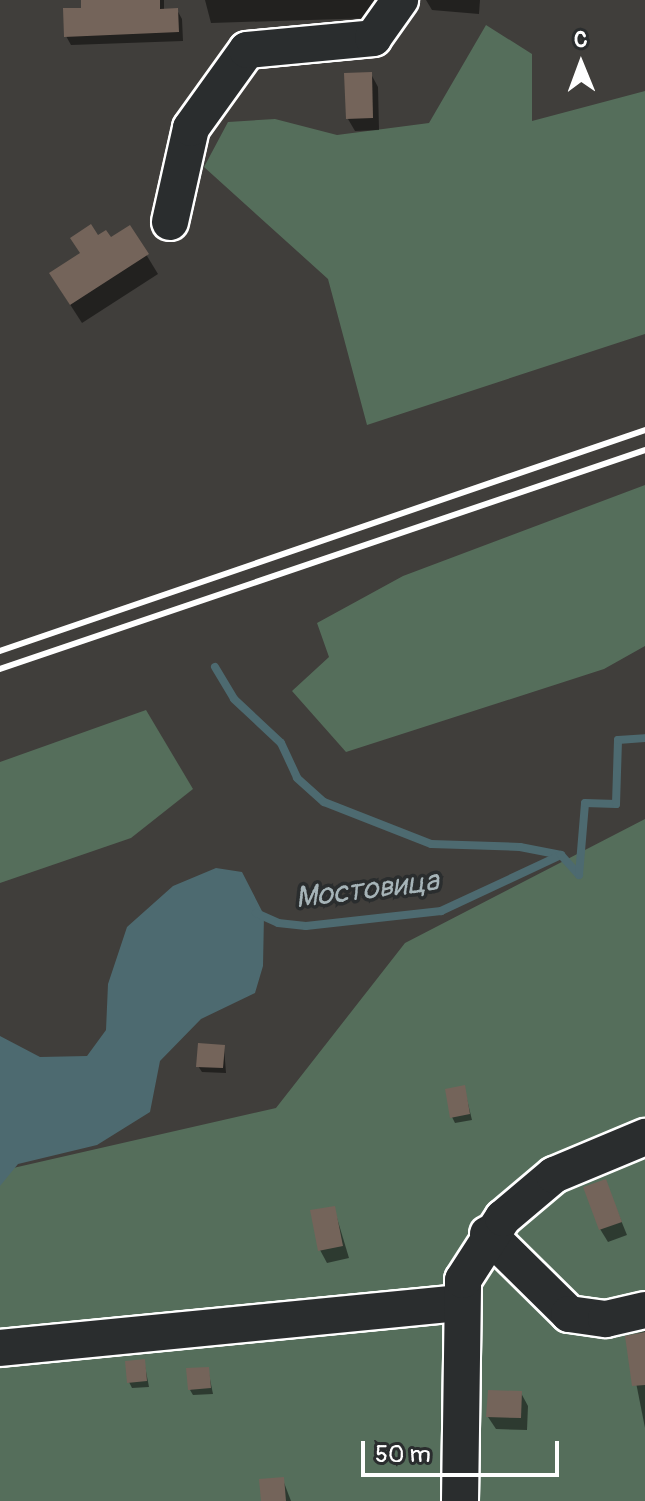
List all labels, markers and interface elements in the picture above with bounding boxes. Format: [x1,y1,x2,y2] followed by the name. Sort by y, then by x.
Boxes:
[541,24,621,104] north arrow
[574,26,588,54] text: С
[293,863,441,917] water label: Мостовица
[365,1425,563,1475] scale bar
[375,1440,431,1469] text: 50 m

